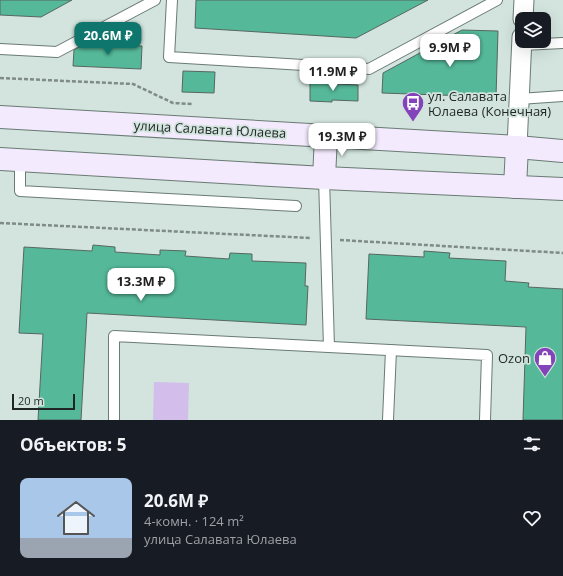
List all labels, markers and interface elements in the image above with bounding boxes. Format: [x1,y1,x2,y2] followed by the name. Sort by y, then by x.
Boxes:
[515,12,551,48] map controls
[515,12,551,48] button: layers
[71,22,145,56] pin: 20.6M ₽
[83,26,133,44] text: 20.6M ₽
[417,34,483,68] pin: 9.9M ₽
[429,38,471,56] text: 9.9M ₽
[296,58,370,92] pin: 11.9M ₽
[308,62,358,80] text: 11.9M ₽
[428,87,551,120] place label: ул. Салавата Юлаева (Конечная)
[400,90,426,123] bus stop icon: ул. Салавата Юлаева (Конечная)
[133,116,287,142] street label: улица Салавата Юлаева
[305,123,379,157] pin: 19.3M ₽
[317,127,367,145] text: 19.3M ₽
[104,268,178,302] pin: 13.3M ₽
[116,272,166,290] text: 13.3M ₽
[532,345,558,378] shop icon: Ozon
[498,349,530,367] place label: Ozon
[12,392,75,411] scale bar
[18,393,44,408] text: 20 m
[20,433,126,456] text: Объектов: 5
[521,433,543,455] icon: filters
[144,489,208,512] text: 20.6M ₽
[52,494,100,542] icon: home
[521,507,543,529] icon: heart
[144,512,244,530] text: 4-комн. · 124 m²
[144,530,297,548] text: улица Салавата Юлаева

